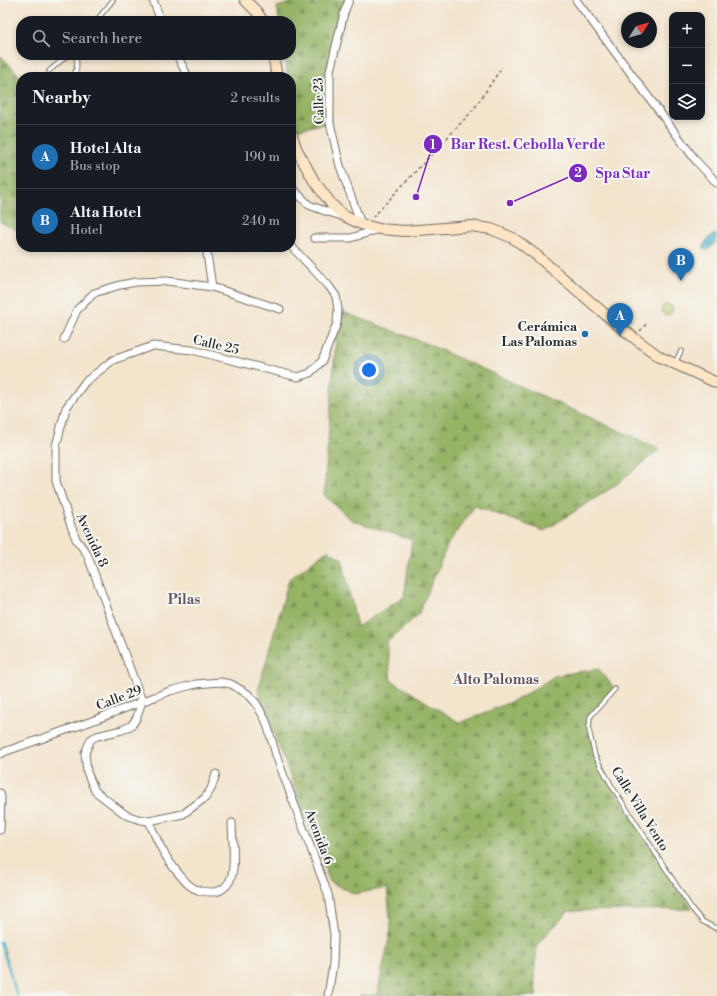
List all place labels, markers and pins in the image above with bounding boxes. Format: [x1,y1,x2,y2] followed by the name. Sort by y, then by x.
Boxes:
[423,131,614,157] callout: Bar Rest. Cebolla Verde
[568,160,659,186] callout: Spa Star
[668,248,694,281] pin: B
[607,303,633,336] pin: A
[502,319,578,350] place label: Cerámica Las Palomas
[580,329,590,339] marker: Cerámica Las Palomas

